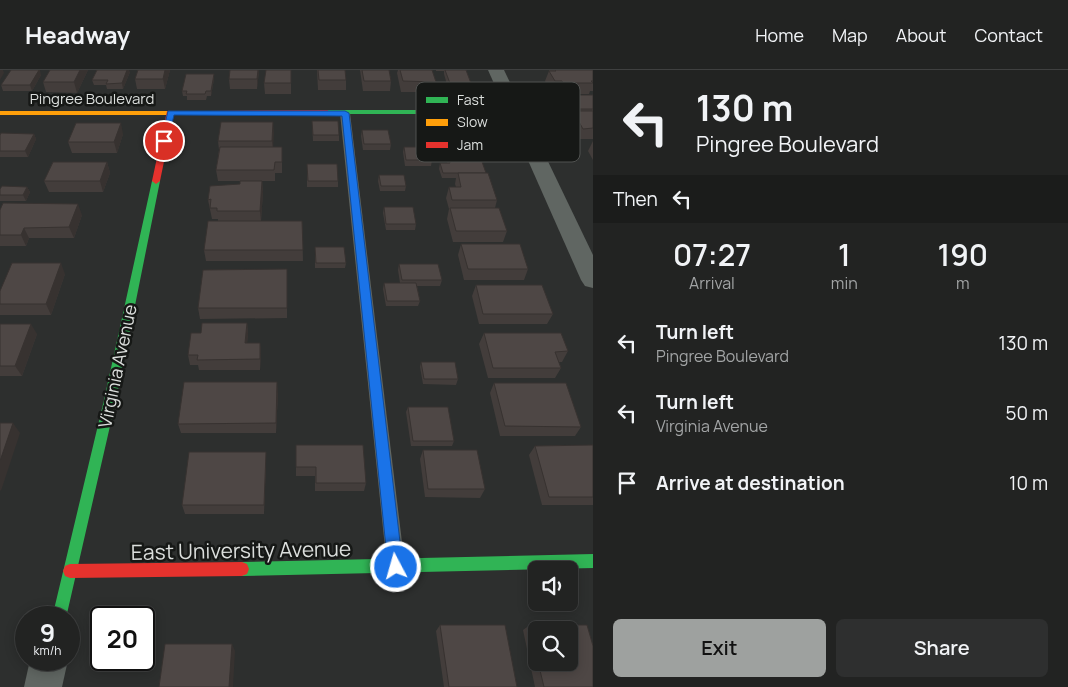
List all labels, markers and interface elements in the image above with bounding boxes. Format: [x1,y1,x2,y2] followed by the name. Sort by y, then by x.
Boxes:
[25,18,130,51] text: Headway
[755,23,804,47] text: Home
[832,23,868,47] text: Map
[896,23,946,47] text: About
[974,23,1043,47] text: Contact
[416,82,580,162] legend
[696,84,793,132] text: 130 m
[30,88,154,109] street label: Pingree Boulevard
[457,90,485,109] text: Fast
[613,90,678,155] icon: left
[457,112,488,131] text: Slow
[143,120,185,162] pin
[150,127,178,155] icon: arrive
[696,129,879,159] text: Pingree Boulevard
[457,135,483,154] text: Jam
[668,185,696,213] icon: left
[613,186,658,212] text: Then
[673,234,751,275] text: 07:27
[838,234,851,275] text: 1
[938,234,988,275] text: 190
[689,272,735,294] text: Arrival
[831,272,858,294] text: min
[956,272,970,294] text: m
[92,302,142,430] street label: Virginia Avenue
[656,319,734,345] text: Turn left
[613,329,641,357] icon: left
[999,330,1048,356] text: 130 m
[656,345,789,367] text: Pingree Boulevard
[656,389,734,415] text: Turn left
[613,399,641,427] icon: left
[1006,400,1048,426] text: 50 m
[656,415,768,437] text: Virginia Avenue
[613,469,641,497] icon: arrive
[656,470,845,496] text: Arrive at destination
[1009,470,1048,496] text: 10 m
[131,534,351,566] street label: East University Avenue
[369,540,421,592] position arrow
[528,561,578,671] map controls
[528,561,578,611] button: sound
[90,606,155,671] speed limit sign: 20
[40,615,55,650] text: 9
[613,619,826,677] button: Exit
[836,619,1048,677] button: Share
[528,621,578,671] button: search
[34,642,61,659] text: km/h

